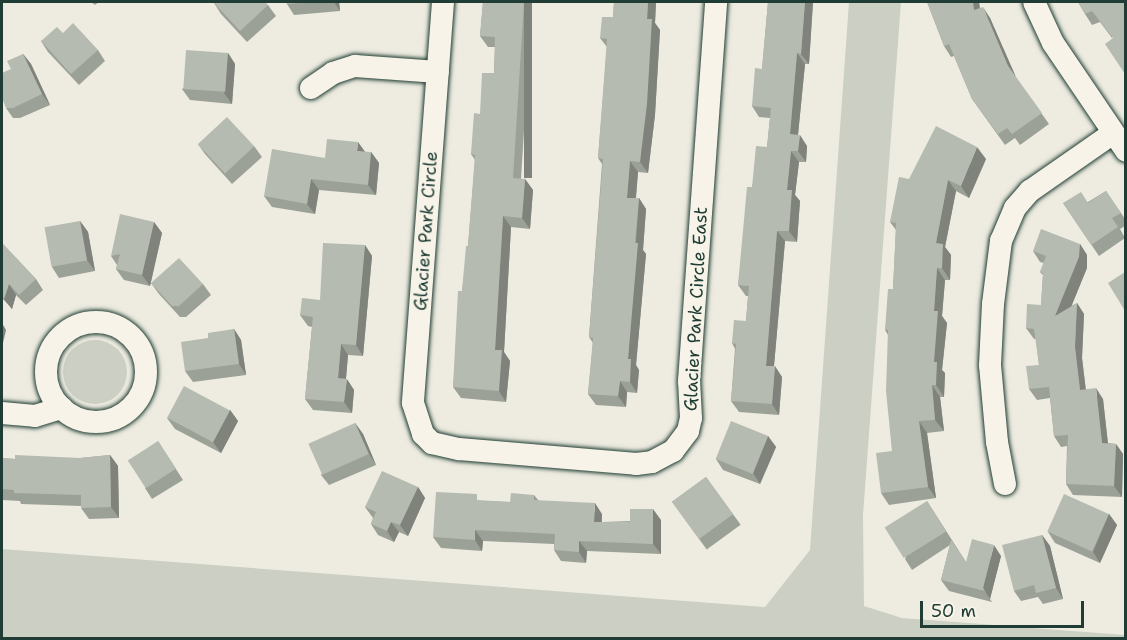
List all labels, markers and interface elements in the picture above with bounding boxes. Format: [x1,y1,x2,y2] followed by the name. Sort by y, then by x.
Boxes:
[410,150,442,312] street label: Glacier Park Circle
[680,206,712,412] street label: Glacier Park Circle East
[923,589,1086,627] scale bar
[931,599,976,623] text: 50 m

